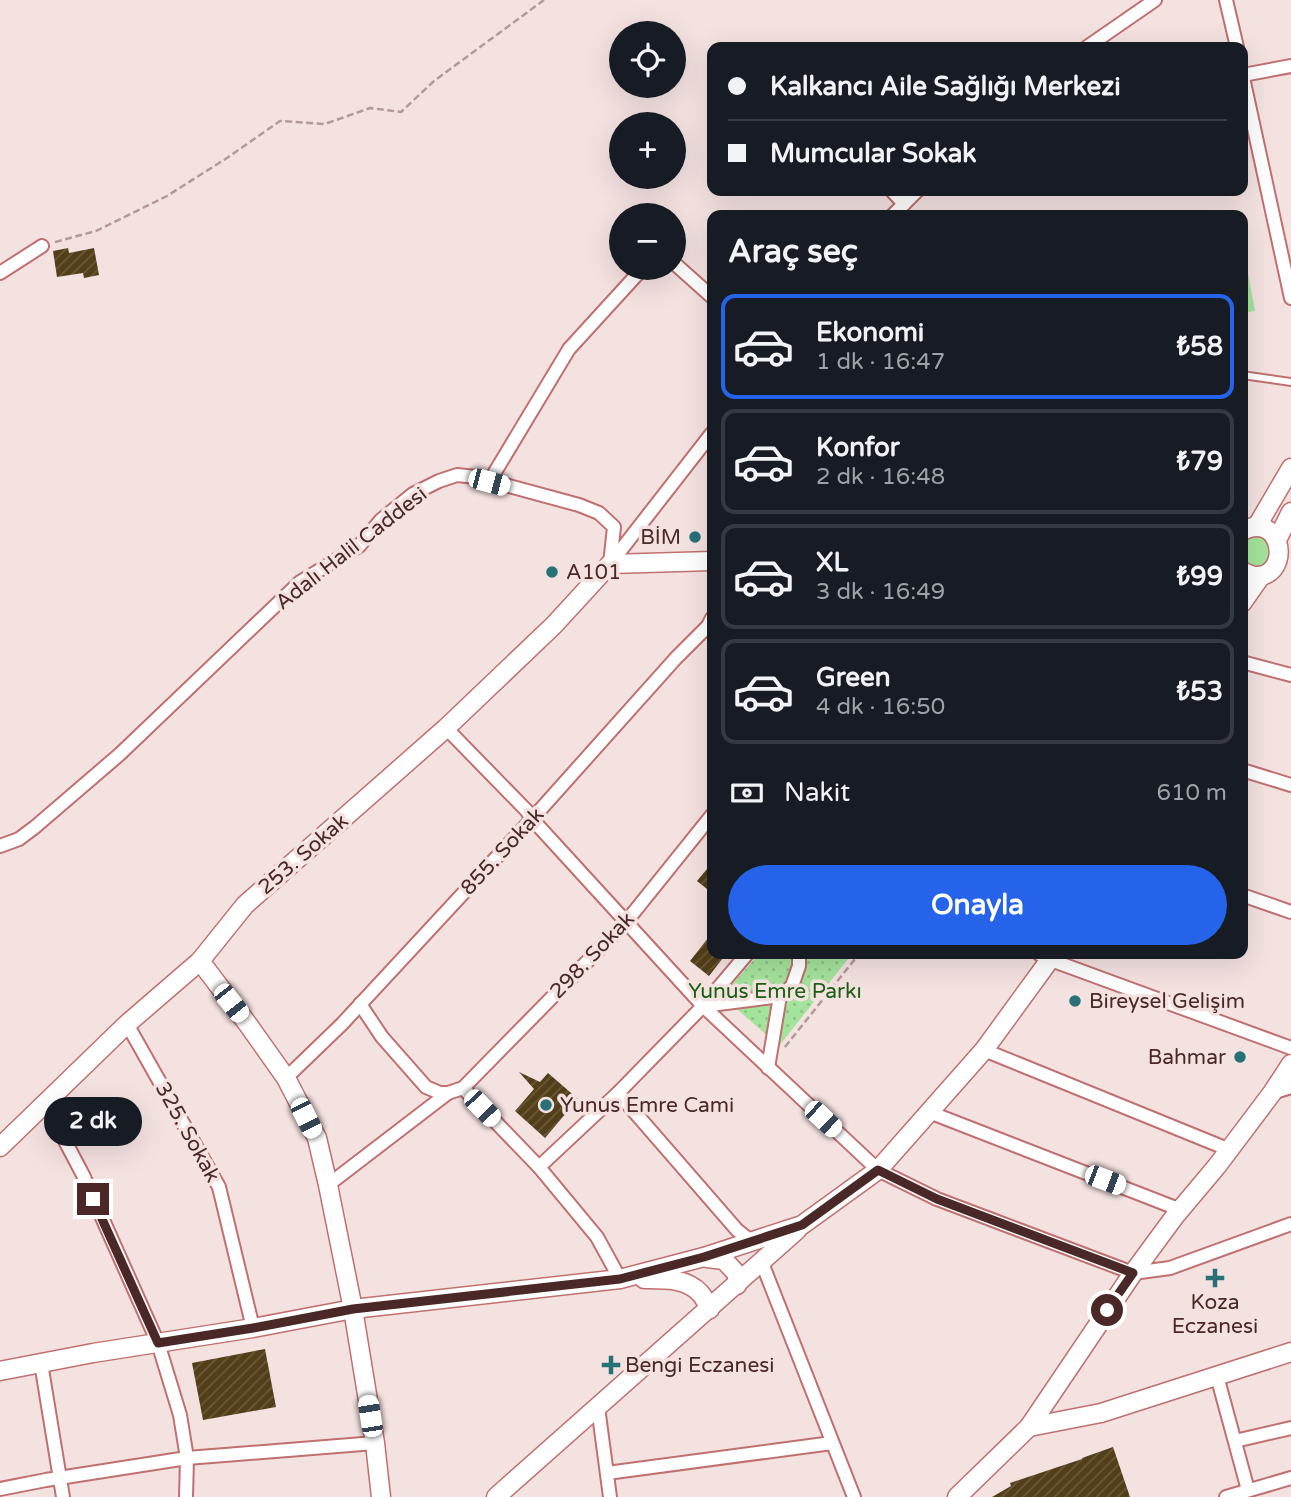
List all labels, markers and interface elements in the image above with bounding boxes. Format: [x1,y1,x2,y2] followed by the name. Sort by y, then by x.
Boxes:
[609,21,686,280] map controls
[609,21,686,98] button: locate
[770,71,1121,102] text: Kalkancı Aile Sağlığı Merkezi
[609,112,686,189] button: +
[770,138,977,169] text: Mumcular Sokak
[609,203,686,280] button: −
[728,233,858,271] text: Araç seç
[732,315,795,378] icon: car
[816,317,924,348] text: Ekonomi
[1177,331,1223,362] text: ₺58
[816,348,945,376] text: 1 dk · 16:47
[732,430,795,493] icon: car
[816,432,900,463] text: Konfor
[1177,446,1223,477] text: ₺79
[816,463,945,491] text: 2 dk · 16:48
[466,466,513,498] car
[271,482,432,615] street label: Adalı Halil Caddesi
[640,525,681,550] place label: BİM
[687,529,703,545] marker: BİM
[732,545,795,608] icon: car
[816,547,848,578] text: XL
[566,560,621,585] place label: A101
[1177,561,1223,592] text: ₺99
[544,564,560,580] marker: A101
[816,578,945,606] text: 3 dk · 16:49
[732,660,795,723] icon: car
[816,662,891,693] text: Green
[1177,676,1223,707] text: ₺53
[816,693,945,721] text: 4 dk · 16:50
[728,774,766,812] icon: cash
[784,777,850,808] text: Nakit
[1157,779,1227,807] text: 610 m
[456,802,549,900] street label: 855. Sokak
[253,809,353,900] street label: 253. Sokak
[728,865,1227,945] button: Onayla
[545,907,640,1004] street label: 298. Sokak
[688,979,862,1004] park label: Yunus Emre Parkı
[210,980,253,1026] car
[1089,989,1245,1014] place label: Bireysel Gelişim
[1067,993,1083,1009] marker: Bireysel Gelişim
[1148,1045,1226,1070] place label: Bahmar
[1232,1049,1248,1065] marker: Bahmar
[150,1078,225,1187] street label: 325. Sokak
[460,1086,505,1130] car
[560,1093,734,1118] place label: Yunus Emre Cami
[288,1095,325,1141] car
[538,1097,554,1113] marker: Yunus Emre Cami
[801,1097,846,1141] car
[44,1098,142,1146] callout: 2 dk
[69,1107,117,1135] text: 2 dk
[1082,1163,1129,1197] car
[77,1183,109,1215] route end
[1207,1270,1223,1286] marker: Koza Eczanesi
[1172,1290,1258,1339] place label: Koza Eczanesi
[1091,1294,1123,1326] route start
[625,1353,775,1378] place label: Bengi Eczanesi
[603,1357,619,1373] marker: Bengi Eczanesi
[357,1394,384,1438] car

